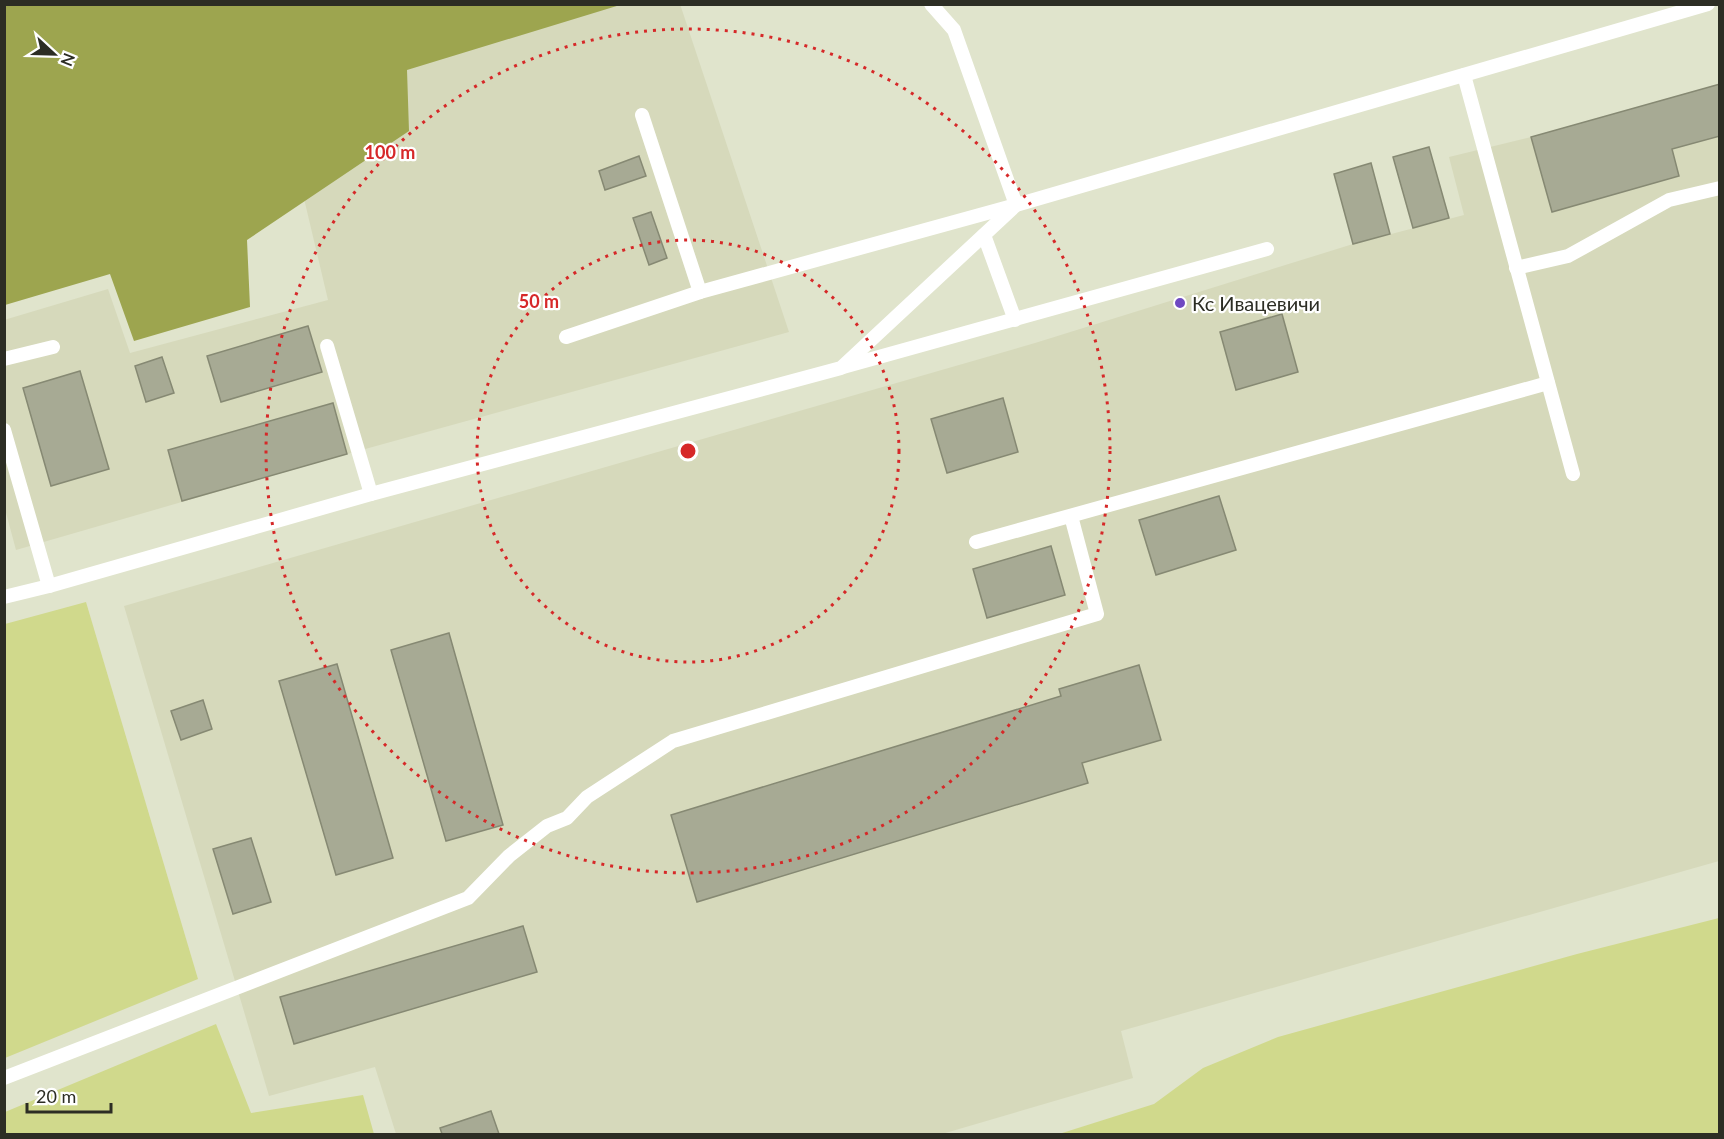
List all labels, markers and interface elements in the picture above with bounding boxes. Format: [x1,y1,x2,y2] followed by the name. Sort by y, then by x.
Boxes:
[24,24,84,84] north arrow
[57,51,79,69] text: N
[365,141,415,163] text: 100 m
[519,290,559,312] text: 50 m
[1192,291,1320,315] place label: Кс Ивацевичи
[1173,296,1187,310] marker: Кс Ивацевичи
[678,441,698,461] centre of rings
[27,1076,111,1114] scale bar
[36,1085,76,1107] text: 20 m

